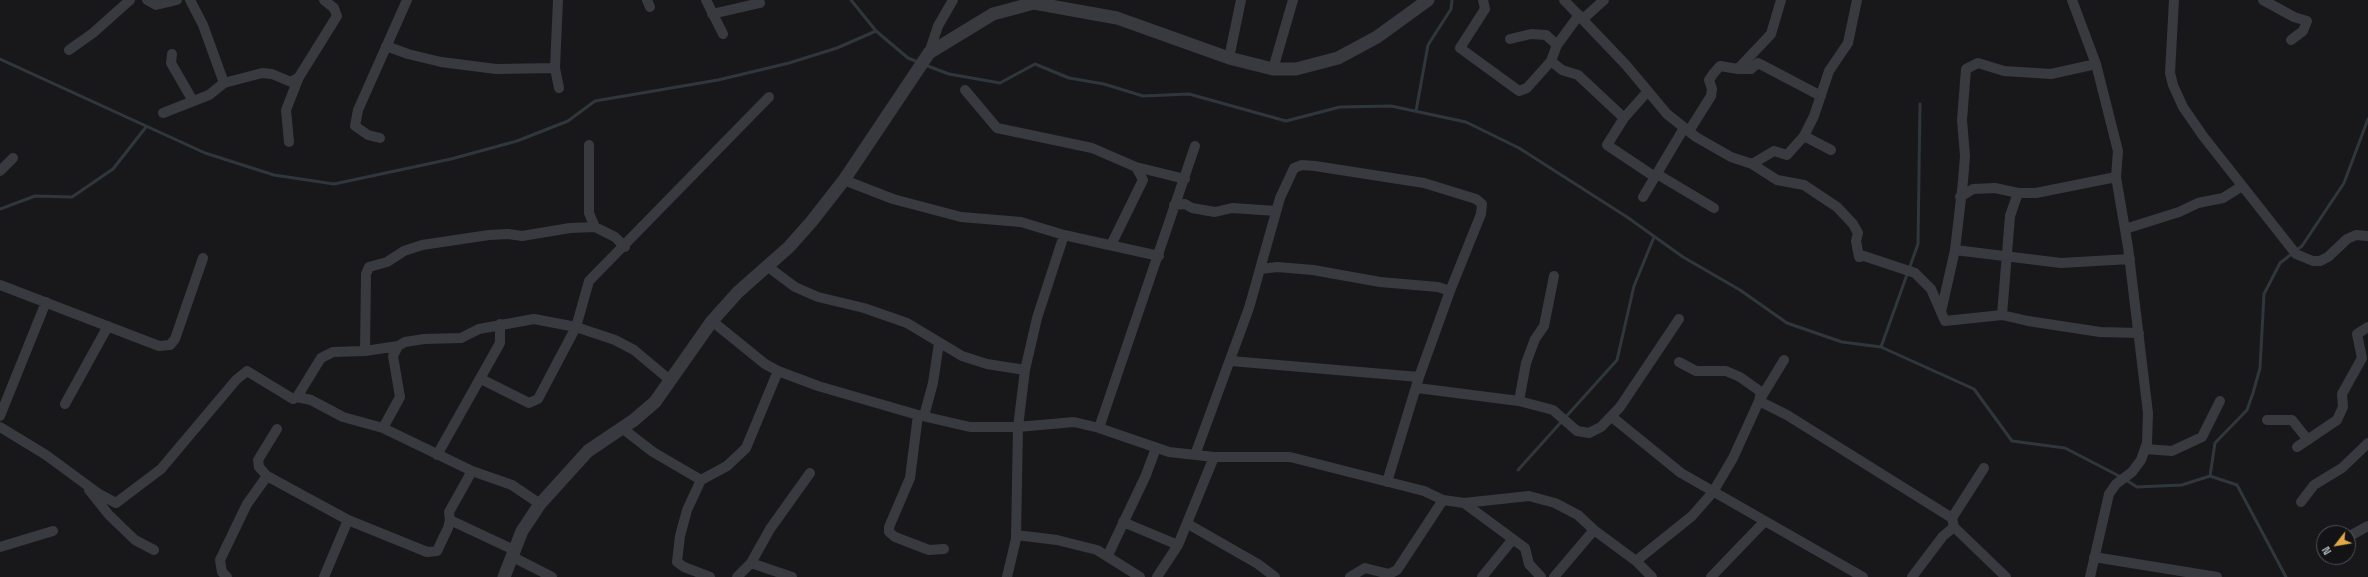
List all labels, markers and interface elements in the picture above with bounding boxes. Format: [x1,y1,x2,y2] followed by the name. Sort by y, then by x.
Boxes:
[2316,525,2356,565] north arrow
[2319,544,2334,557] text: N

